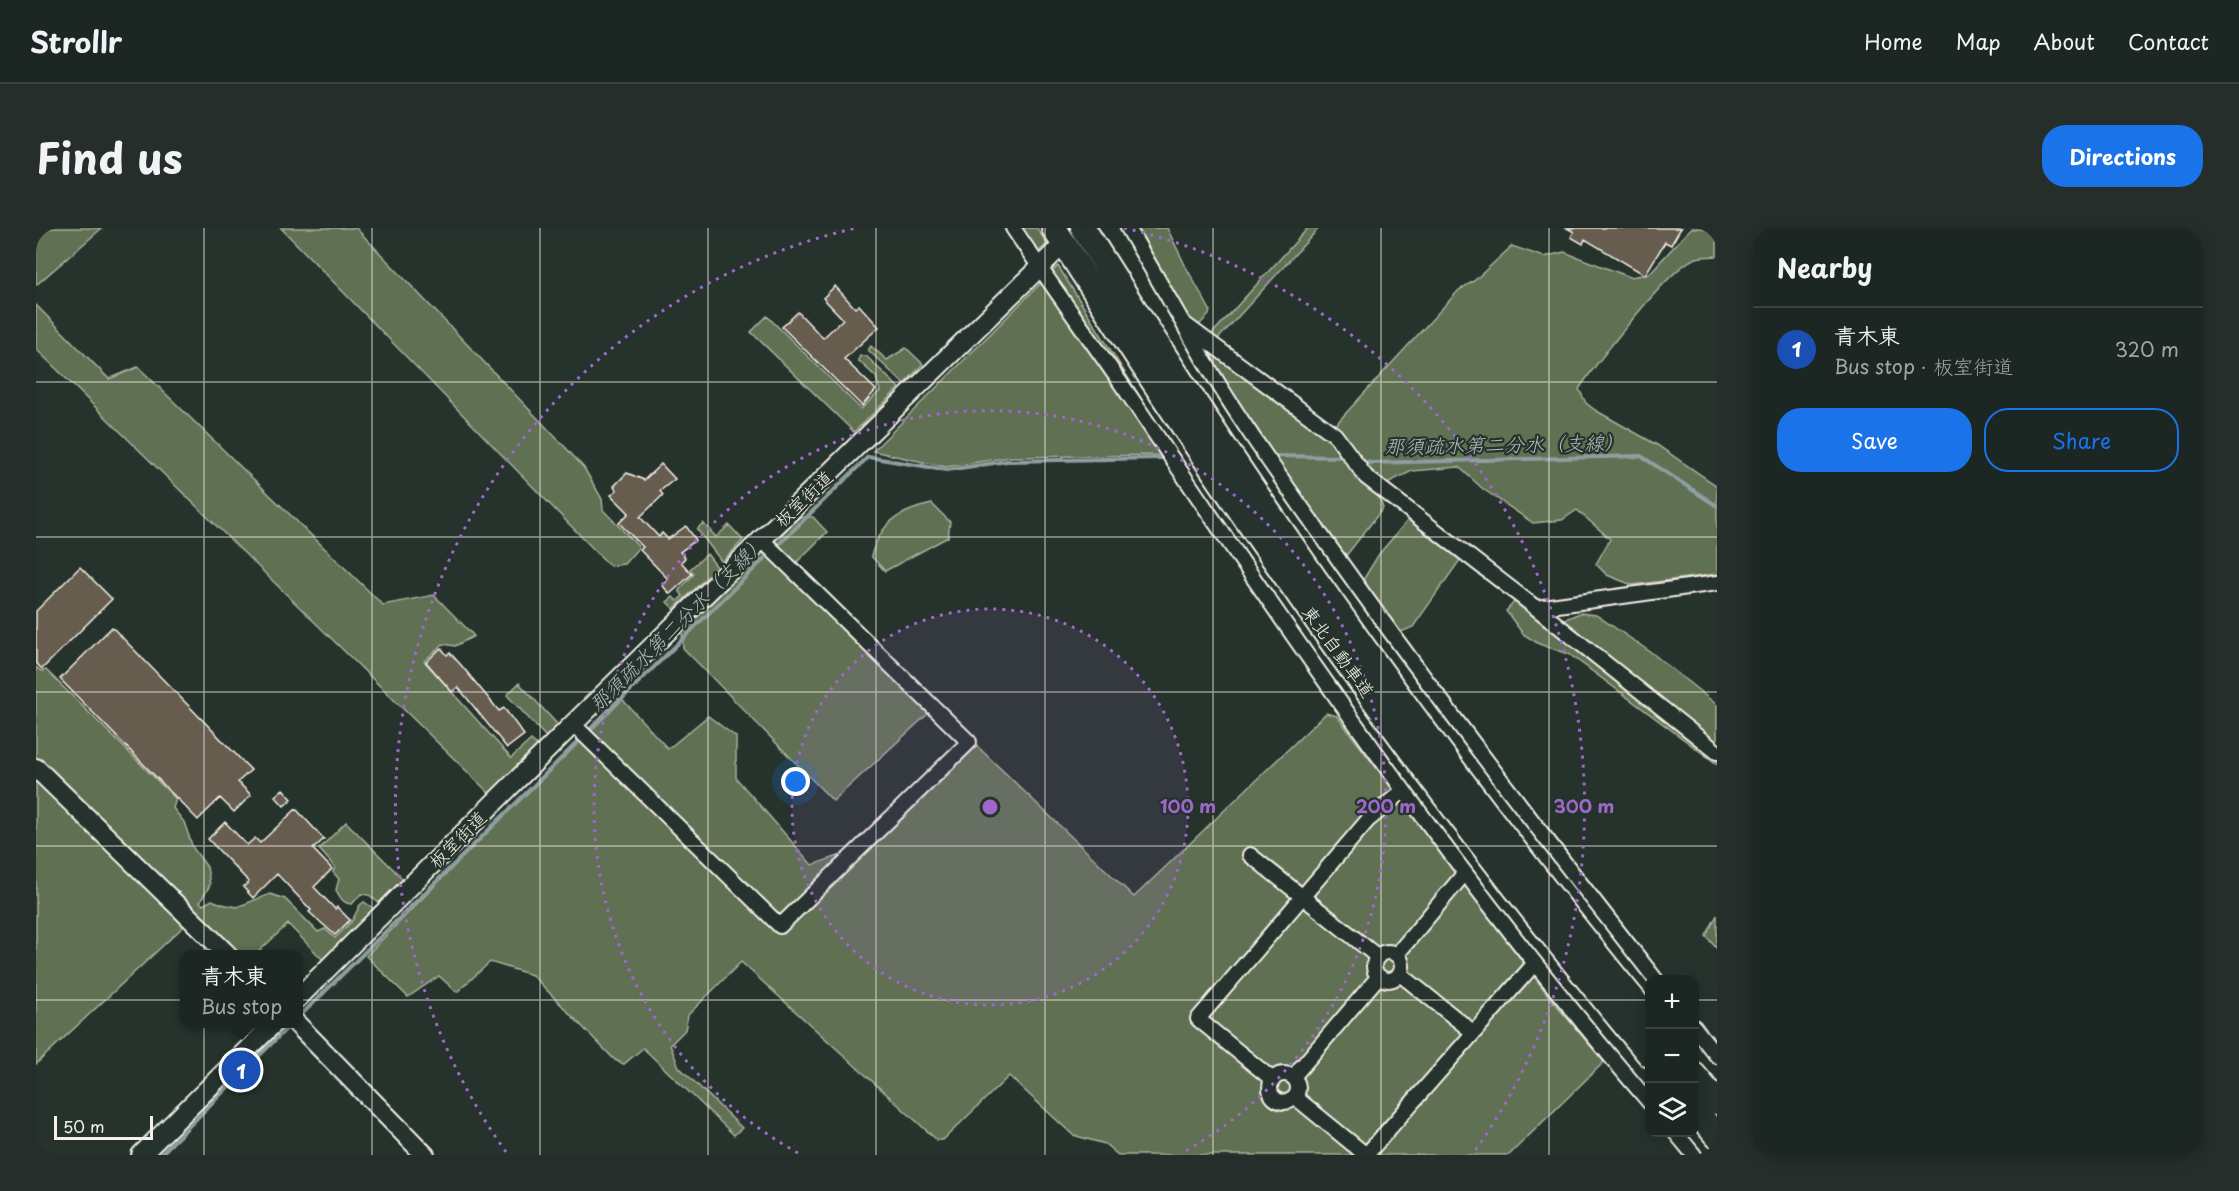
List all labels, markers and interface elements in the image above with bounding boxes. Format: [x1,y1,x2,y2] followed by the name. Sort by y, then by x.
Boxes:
[30,20,122,63] text: Strollr
[1864,25,1923,57] text: Home
[1956,25,2001,57] text: Map
[2034,25,2095,57] text: About
[2128,25,2209,57] text: Contact
[36,125,183,188] text: Find us
[2042,125,2203,187] button: Directions
[1777,248,1872,287] text: Nearby
[1834,318,1900,351] text: 青木東
[1792,334,1801,364] text: 1
[2115,334,2179,364] text: 320 m
[1834,351,2013,381] text: Bus stop · 板室街道
[1777,408,1972,472] button: Save
[1984,408,2179,472] button: Share
[1384,427,1624,461] water label: 那須疏水第二分水（支線）
[768,463,838,533] street label: 板室街道
[582,528,772,718] water label: 那須疏水第二分水（支線）
[1296,599,1382,703] street label: 東北自動車道
[781,767,810,796] your location
[1160,792,1216,819] text: 100 m
[1356,792,1416,819] text: 200 m
[1554,792,1614,819] text: 300 m
[980,797,1000,817] centre of rings
[422,804,492,874] street label: 板室街道
[180,950,303,1028] popup
[201,958,267,991] text: 青木東
[1645,975,1699,1137] map controls
[1645,975,1699,1029] button: +
[201,991,282,1021] text: Bus stop
[1645,1029,1699,1083] button: −
[222,1048,260,1092] pin: 1
[1645,1083,1699,1137] button: layers
[54,1113,153,1140] scale bar
[63,1114,104,1138] text: 50 m

